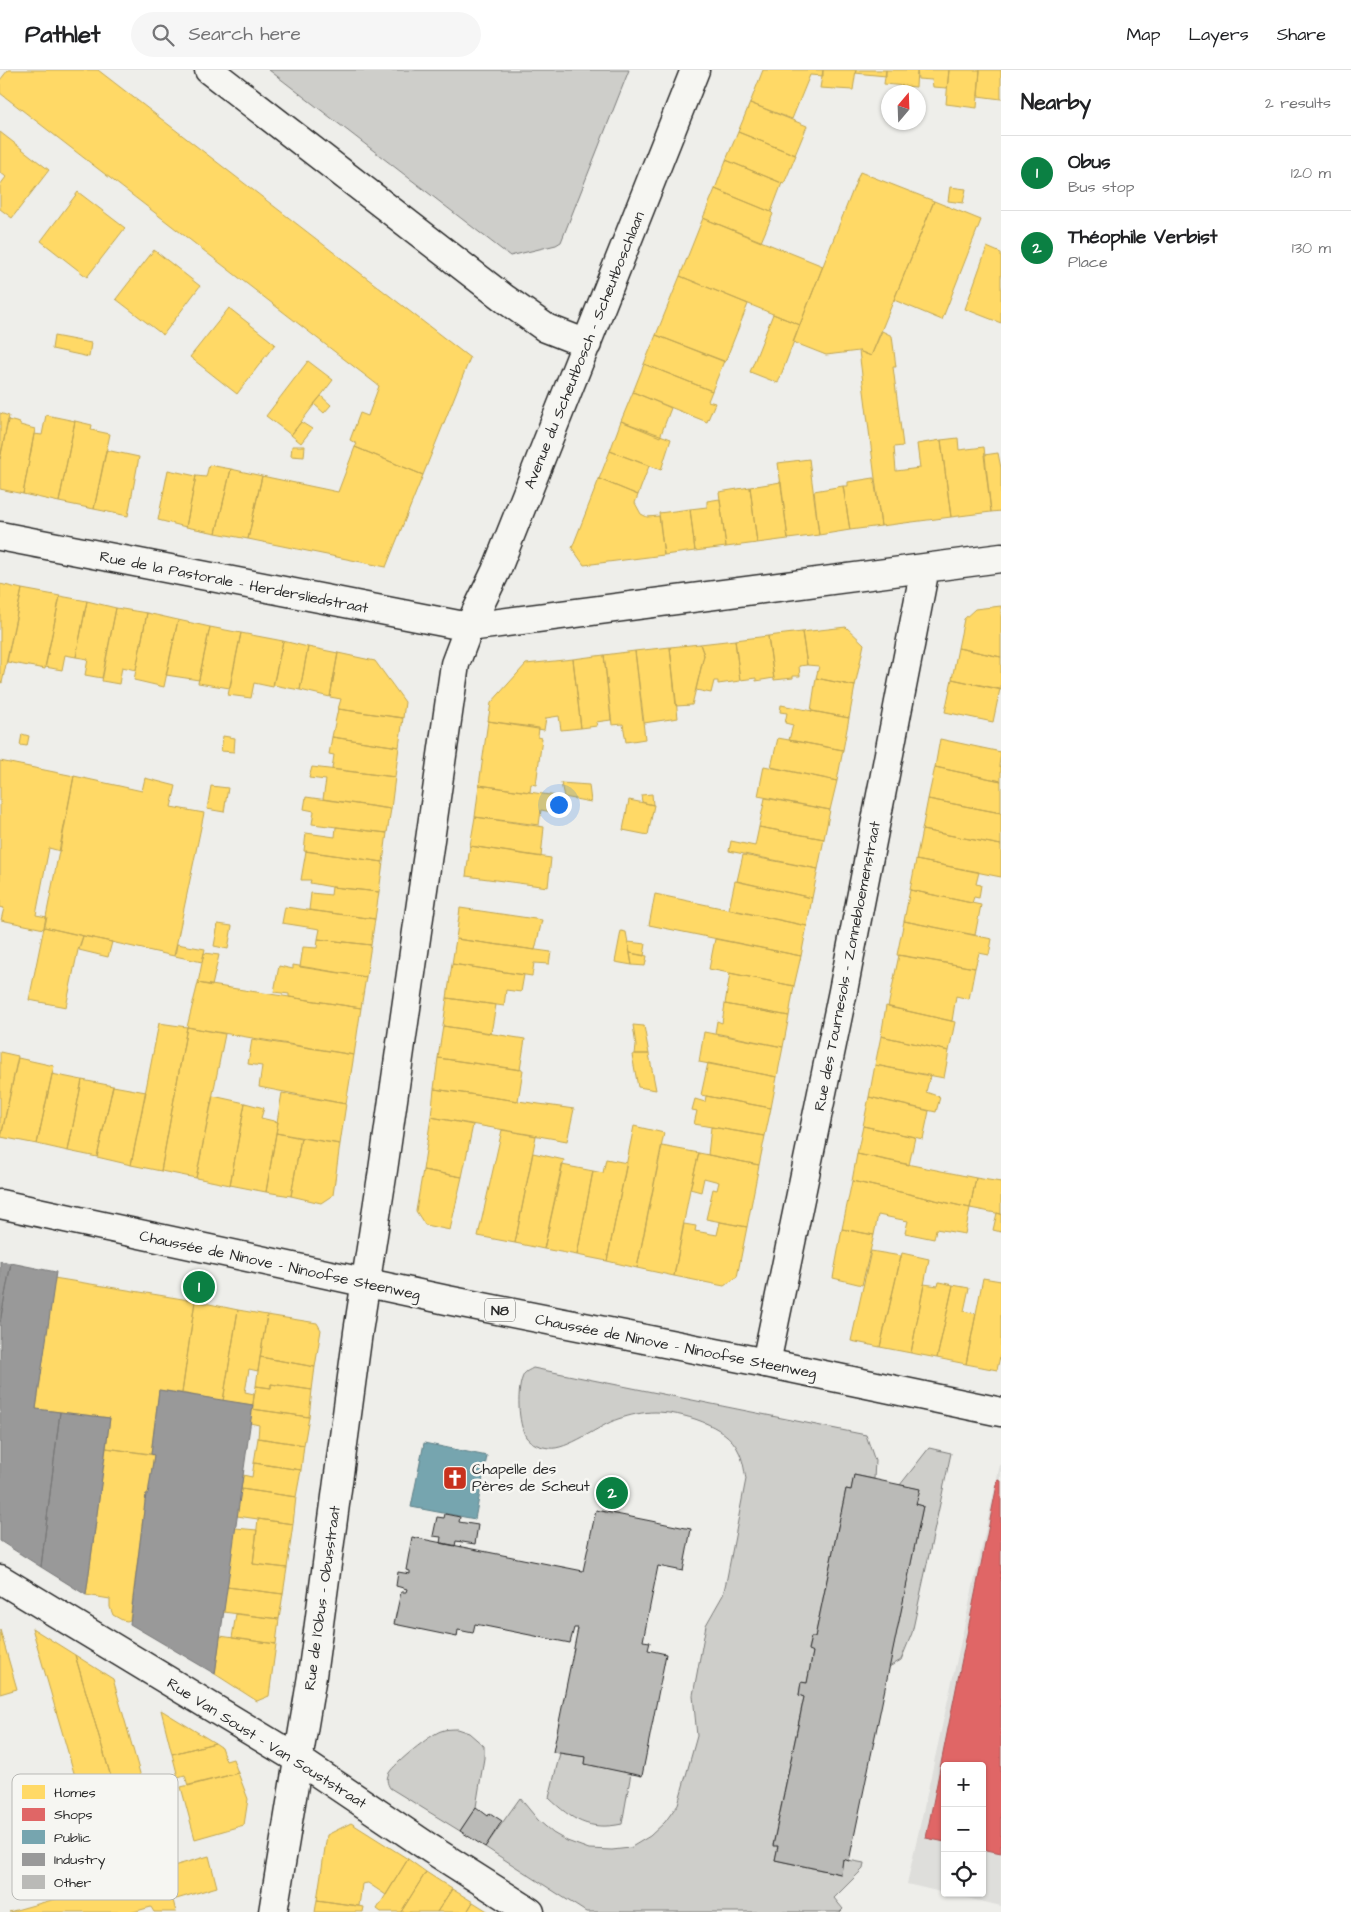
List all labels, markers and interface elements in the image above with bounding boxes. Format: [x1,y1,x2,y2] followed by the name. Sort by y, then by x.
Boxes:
[131,12,481,57] search box
[25,18,101,52] text: Pathlet
[149,21,177,49] icon: search
[189,21,301,48] text: Search here
[1126,22,1160,47] text: Map
[1188,22,1249,47] text: Layers
[1277,22,1326,47] text: Share
[881,85,926,130] north arrow
[1021,88,1091,117] text: Nearby
[1265,92,1331,114] text: 2 results
[1068,149,1111,176] text: Obus
[1036,162,1038,184] text: 1
[1291,162,1331,184] text: 120 m
[1068,176,1134,198] text: Bus stop
[519,208,650,492] street label: Avenue du Scheutbosch - Scheutboschlaan
[1068,224,1217,251] text: Théophile Verbist
[1032,237,1042,259] text: 2
[1292,237,1331,259] text: 130 m
[1068,251,1108,273] text: Place
[98,546,370,619] street label: Rue de la Pastorale - Herdersliedstraat
[546,792,572,818] your location
[809,819,886,1113] street label: Rue des Tournesols - Zonnebloemenstraat
[137,1225,422,1307] street label: Chaussée de Ninove - Ninoofse Steenweg
[183,1268,215,1306] pin: 1
[485,1298,515,1322] road number: N8
[533,1309,819,1385] street label: Chaussée de Ninove - Ninoofse Steenweg
[472,1459,590,1497] place label: Chapelle des Pères de Scheut
[442,1465,468,1491] church icon: Chapelle des Pères de Scheut
[596,1474,628,1512] pin: 2
[299,1504,346,1692] street label: Rue de l'Obus - Obusstraat
[163,1673,371,1814] street label: Rue Van Soust - Van Souststraat
[941,1762,986,1897] map controls
[941,1762,986,1807] button: +
[12,1774,178,1900] legend
[54,1783,96,1803] text: Homes
[54,1805,93,1825] text: Shops
[941,1807,986,1852] button: −
[54,1828,91,1848] text: Public
[54,1850,106,1870] text: Industry
[941,1852,986,1897] button: locate
[54,1873,92,1893] text: Other

